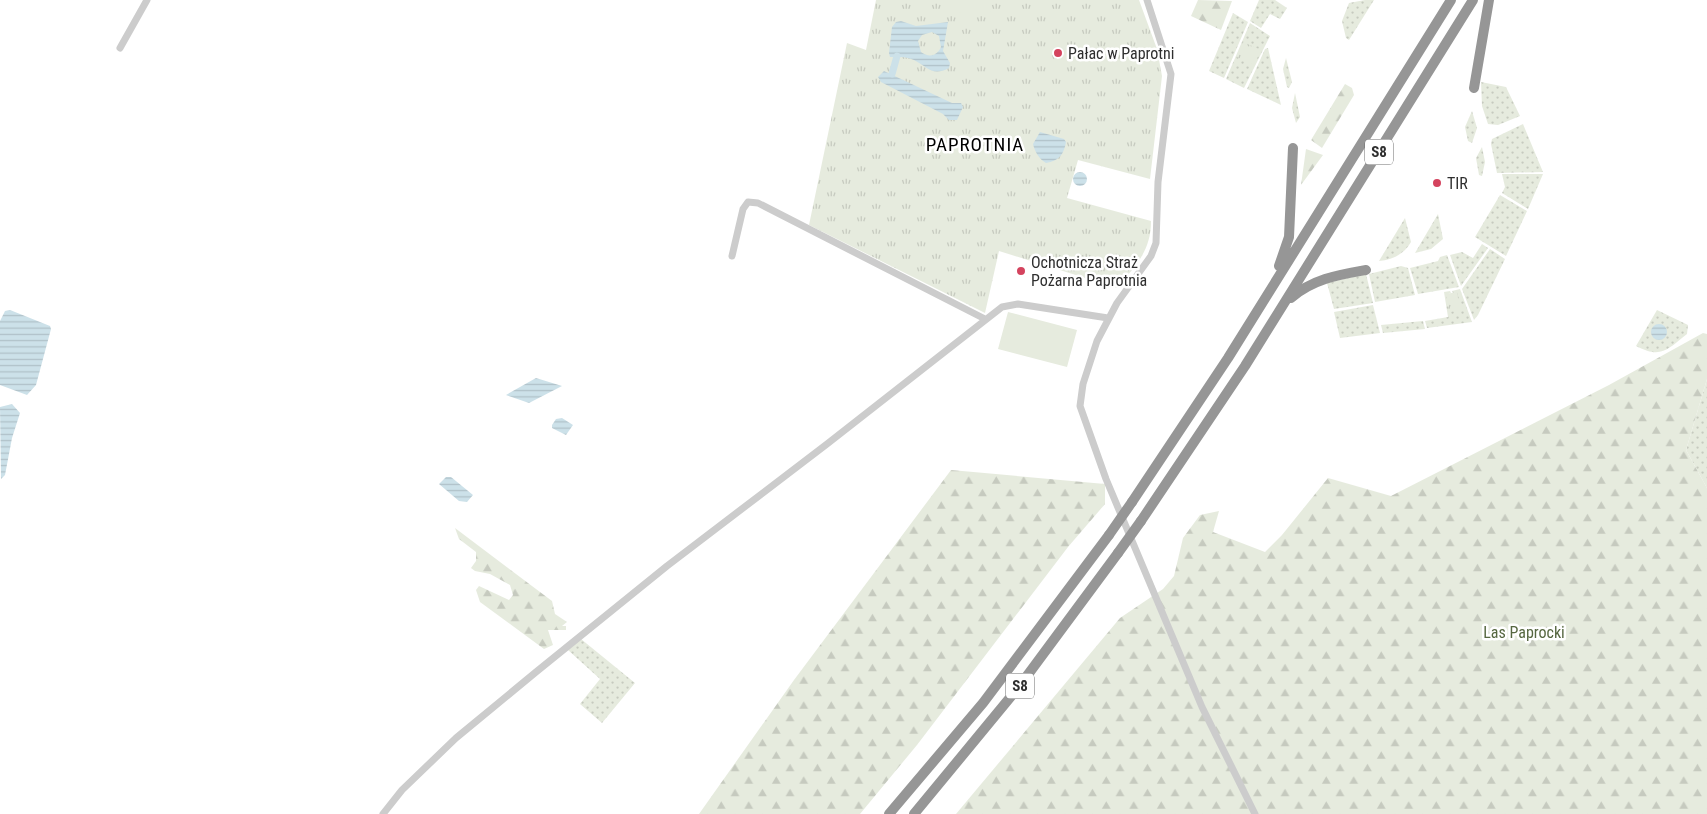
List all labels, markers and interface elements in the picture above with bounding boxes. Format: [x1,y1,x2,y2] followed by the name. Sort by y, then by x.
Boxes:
[1068,44,1175,63] place label: Pałac w Paprotni
[1052,47,1064,59] marker: Pałac w Paprotni
[926,133,1024,156] district label: PAPROTNIA
[1365,140,1393,164] road number: S8
[1447,174,1468,193] place label: TIR
[1431,177,1443,189] marker: TIR
[1031,253,1147,290] place label: Ochotnicza Straż Pożarna Paprotnia
[1015,265,1027,277] marker: Ochotnicza Straż Pożarna Paprotnia
[1483,623,1565,642] park label: Las Paprocki
[1006,674,1034,698] road number: S8

